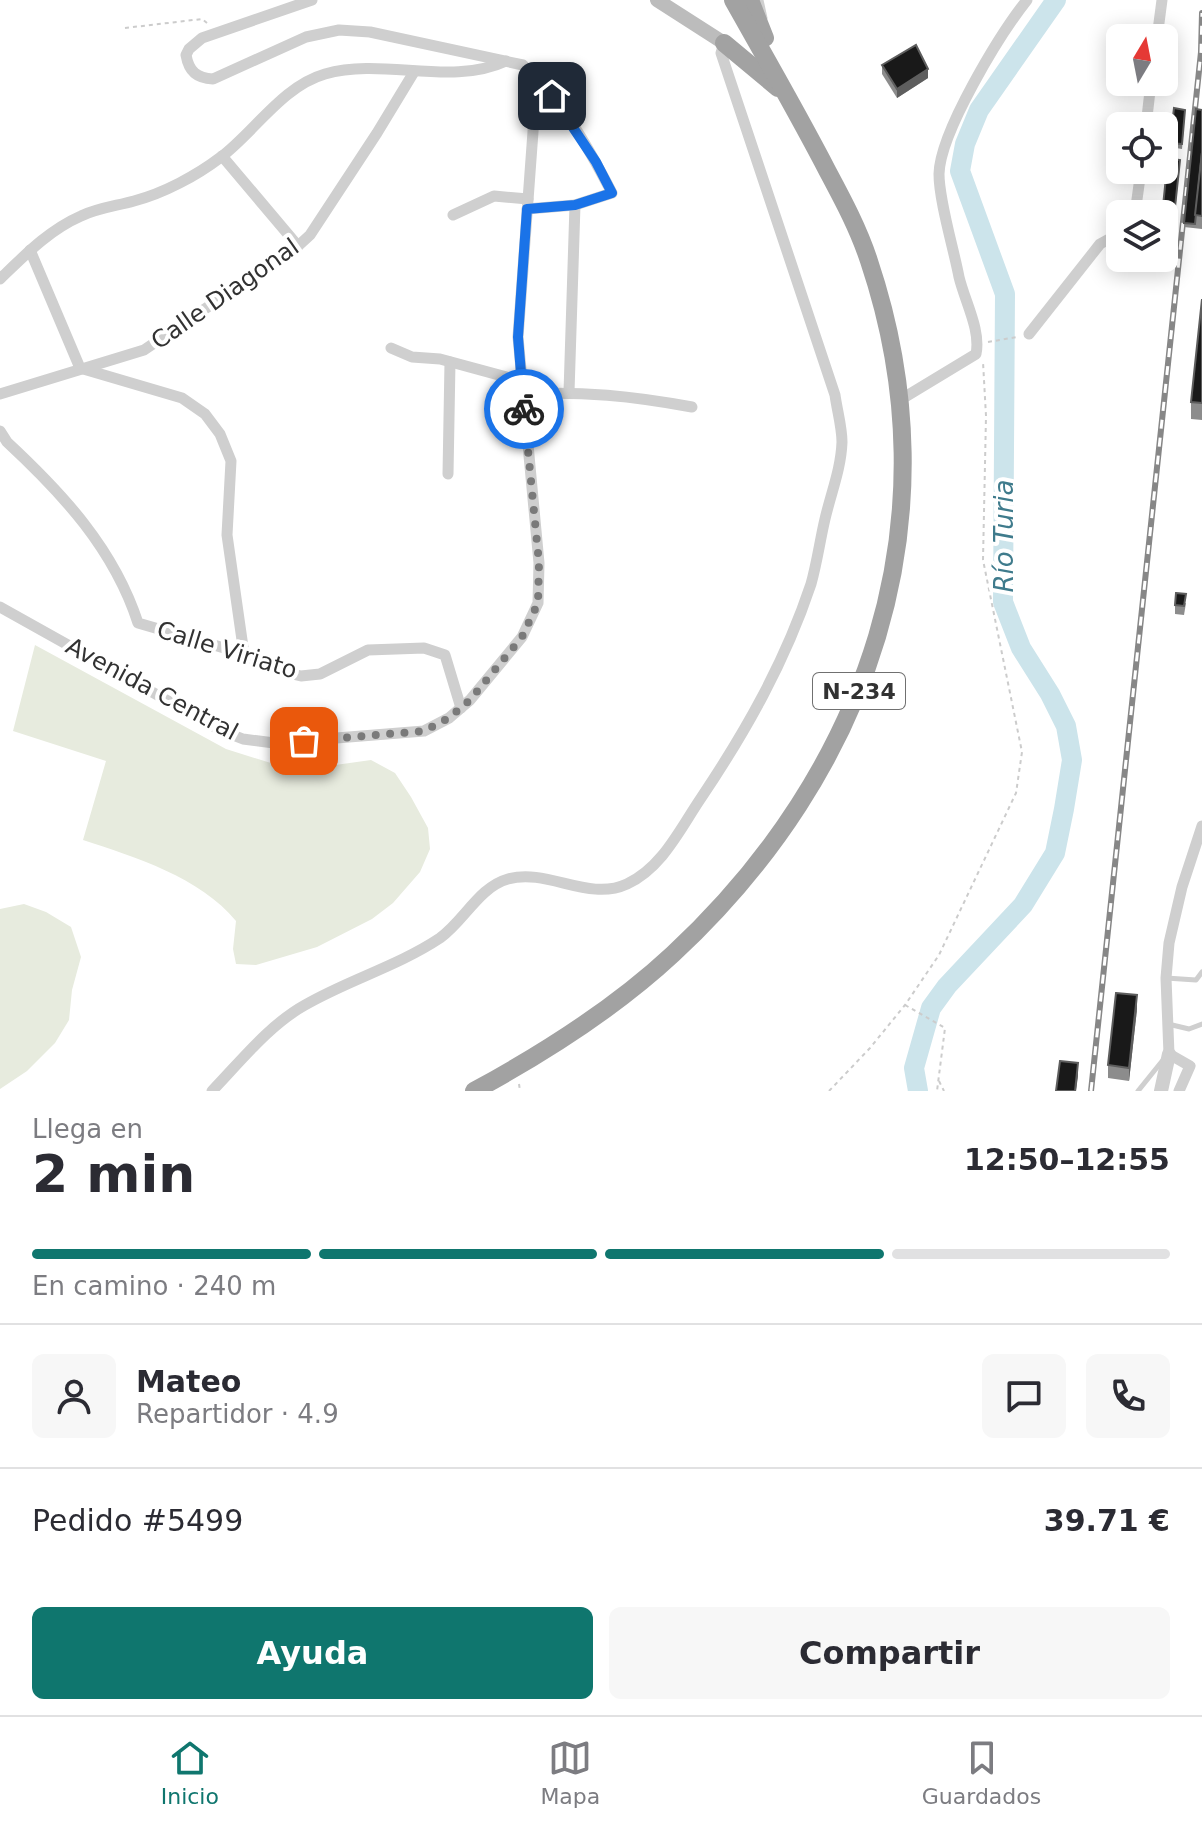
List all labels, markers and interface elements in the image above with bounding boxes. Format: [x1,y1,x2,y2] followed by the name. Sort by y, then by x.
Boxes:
[1106,24,1178,96] north arrow
[1106,24,1178,272] map controls
[518,62,586,130] pin
[530,74,574,118] icon: home
[1106,112,1178,184] button: locate
[1106,200,1178,272] button: layers
[146,233,304,355] street label: Calle Diagonal
[484,369,564,449] courier
[502,387,546,431] icon: bike
[989,479,1019,593] water label: Río Turia
[154,615,300,685] street label: Calle Viriato
[61,632,243,746] street label: Avenida Central
[813,673,905,709] road number: N-234
[270,707,338,775] pin
[282,719,326,763] icon: bag
[32,1114,143,1144] text: Llega en
[964,1142,1170,1177] text: 12:50–12:55
[32,1144,195,1204] text: 2 min
[32,1271,276,1301] text: En camino · 240 m
[32,1354,116,1438] button: person
[982,1354,1066,1438] button: chat
[1086,1354,1170,1438] button: phone
[136,1364,241,1399] text: Mateo
[136,1399,339,1429] text: Repartidor · 4.9
[32,1503,243,1538] text: Pedido #5499
[1044,1503,1170,1538] text: 39.71 €
[32,1607,593,1699] button: Ayuda
[609,1607,1170,1699] button: Compartir
[161,1736,219,1809] tab: Inicio
[540,1736,600,1809] tab: Mapa
[922,1736,1041,1809] tab: Guardados

